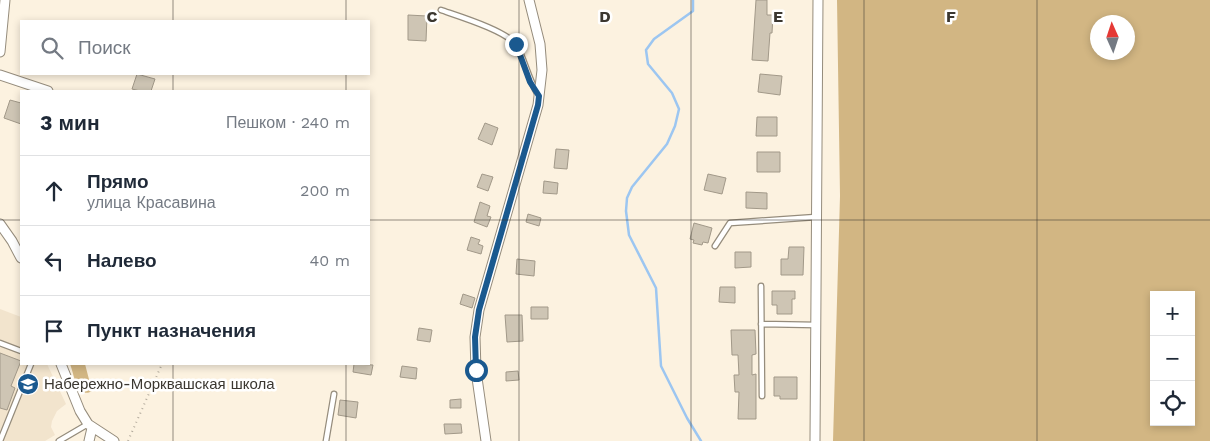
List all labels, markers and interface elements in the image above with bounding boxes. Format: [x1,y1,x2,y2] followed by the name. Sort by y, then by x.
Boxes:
[427,7,438,26] text: C
[599,7,611,26] text: D
[773,7,783,26] text: E
[946,7,956,26] text: F
[1090,15,1135,60] north arrow
[20,20,370,75] search box
[505,33,528,56] route end
[38,34,66,62] icon: search
[78,36,131,59] text: Поиск
[40,110,100,135] text: 3 мин
[226,113,350,132] text: Пешком · 240 m
[87,170,149,193] text: Прямо
[40,177,68,205] icon: ahead
[300,181,350,200] text: 200 m
[87,193,216,212] text: улица Красавина
[40,247,68,275] icon: left
[87,249,157,272] text: Налево
[310,251,350,270] text: 40 m
[1150,291,1195,426] map controls
[1150,291,1195,336] button: +
[40,317,68,345] icon: arrive
[87,319,256,342] text: Пункт назначения
[1150,336,1195,381] button: −
[465,359,488,382] route start
[16,372,40,396] school or university icon: Набережно-Морквашская школа
[44,375,275,393] place label: Набережно-Морквашская школа
[1150,381,1195,426] button: locate

